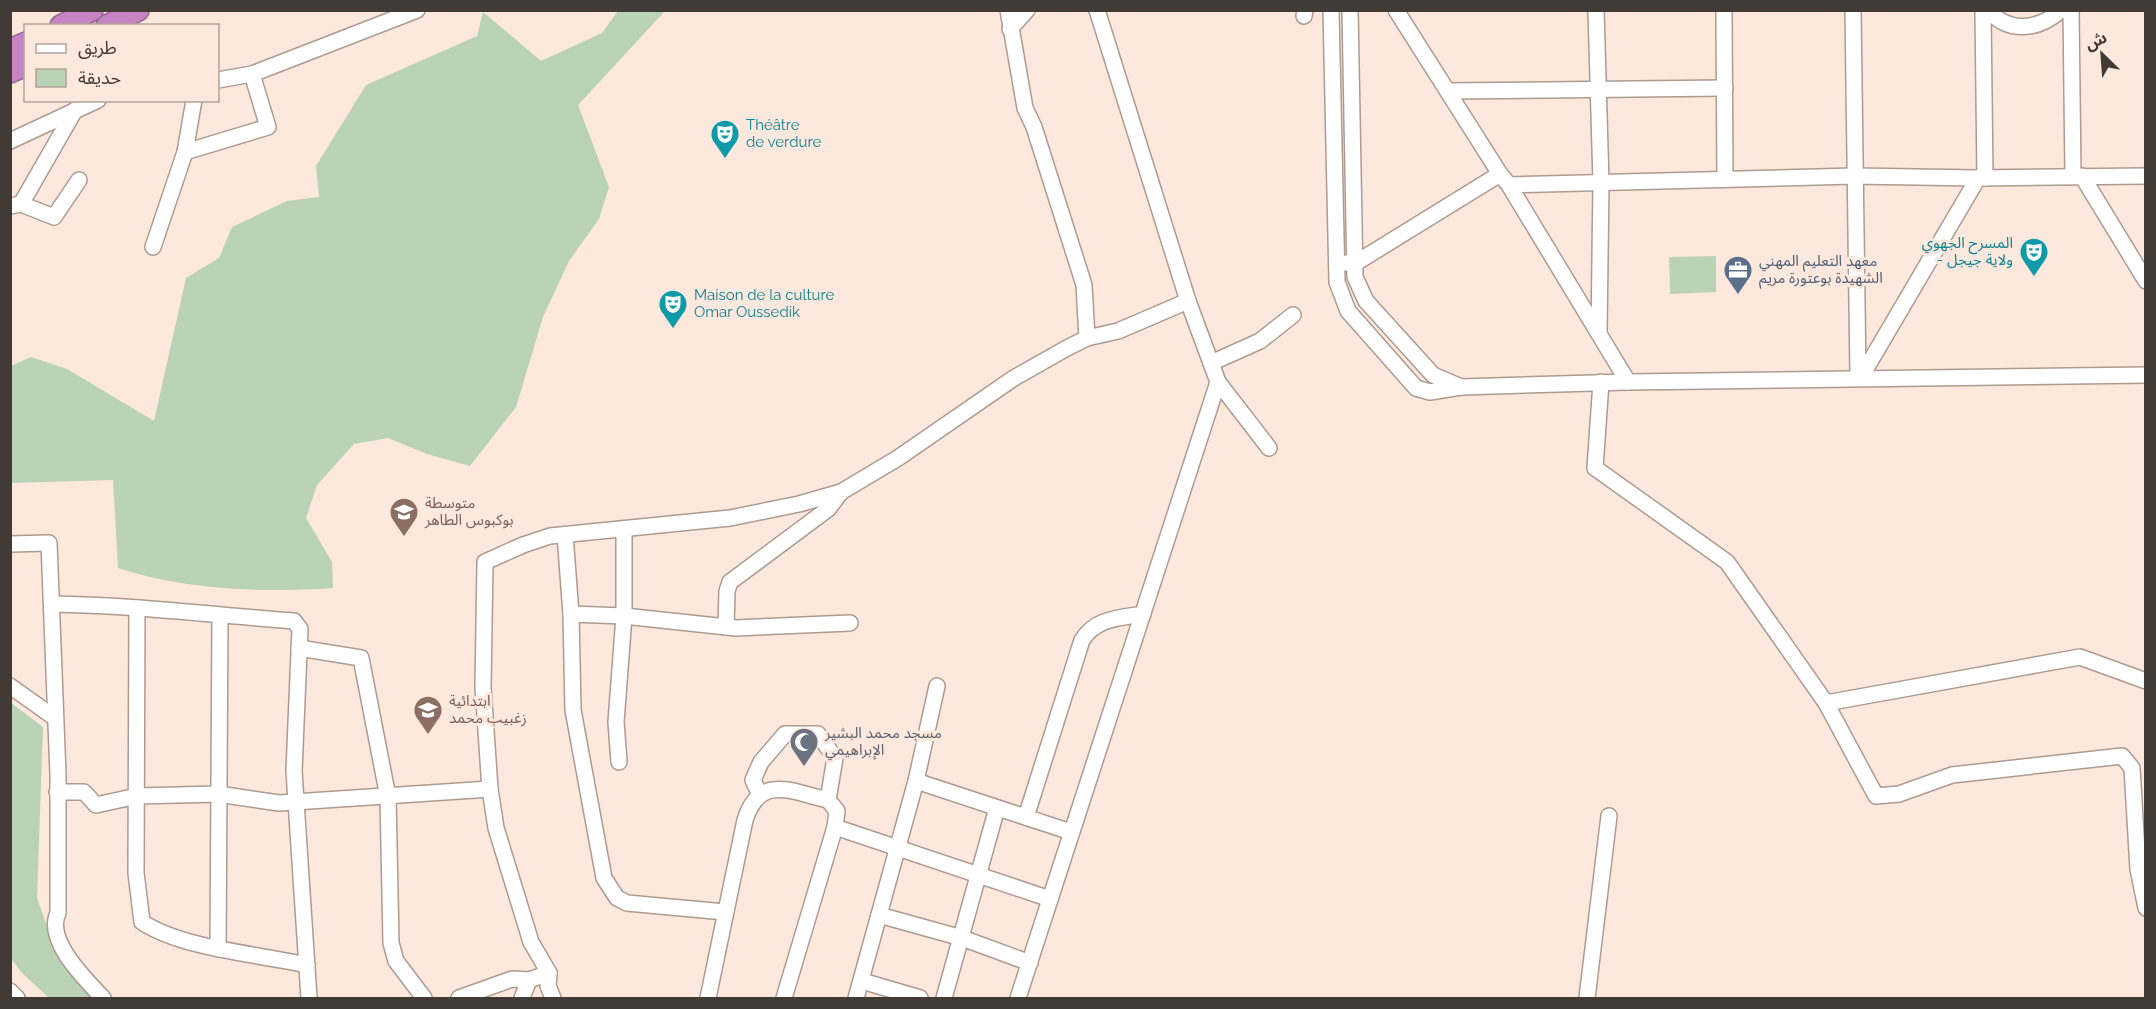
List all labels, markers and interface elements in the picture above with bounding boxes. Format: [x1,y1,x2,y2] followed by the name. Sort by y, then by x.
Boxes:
[24,24,219,102] legend
[2072,24,2132,84] north arrow
[2082,28,2110,54] text: ش
[78,37,117,59] text: طريق
[78,67,121,88] text: حديقة
[746,116,821,151] place label: Théâtre de verdure
[709,118,741,160] theatre icon: Théâtre de verdure
[1922,234,2013,269] place label: المسرح الجهوي - ولاية جيجل
[2018,236,2050,278] theatre icon: المسرح الجهوي - ولاية جيجل
[1759,252,1883,289] place label: معهد التعليم المهني الشهيدة بوعتورة مريم
[1722,254,1754,296] office icon: معهد التعليم المهني الشهيدة بوعتورة مريم
[694,286,834,321] place label: Maison de la culture Omar Oussedik
[657,288,689,330] theatre icon: Maison de la culture Omar Oussedik
[424,494,514,529] place label: متوسطة بوكبوس الطاهر
[388,496,420,538] school or university icon: متوسطة بوكبوس الطاهر
[449,692,527,727] place label: ابتدائية زغبيب محمد
[412,694,444,736] school or university icon: ابتدائية زغبيب محمد
[824,724,942,761] place label: مسجد محمد البشير الإبراهيمي
[788,726,820,768] mosque icon: مسجد محمد البشير الإبراهيمي

